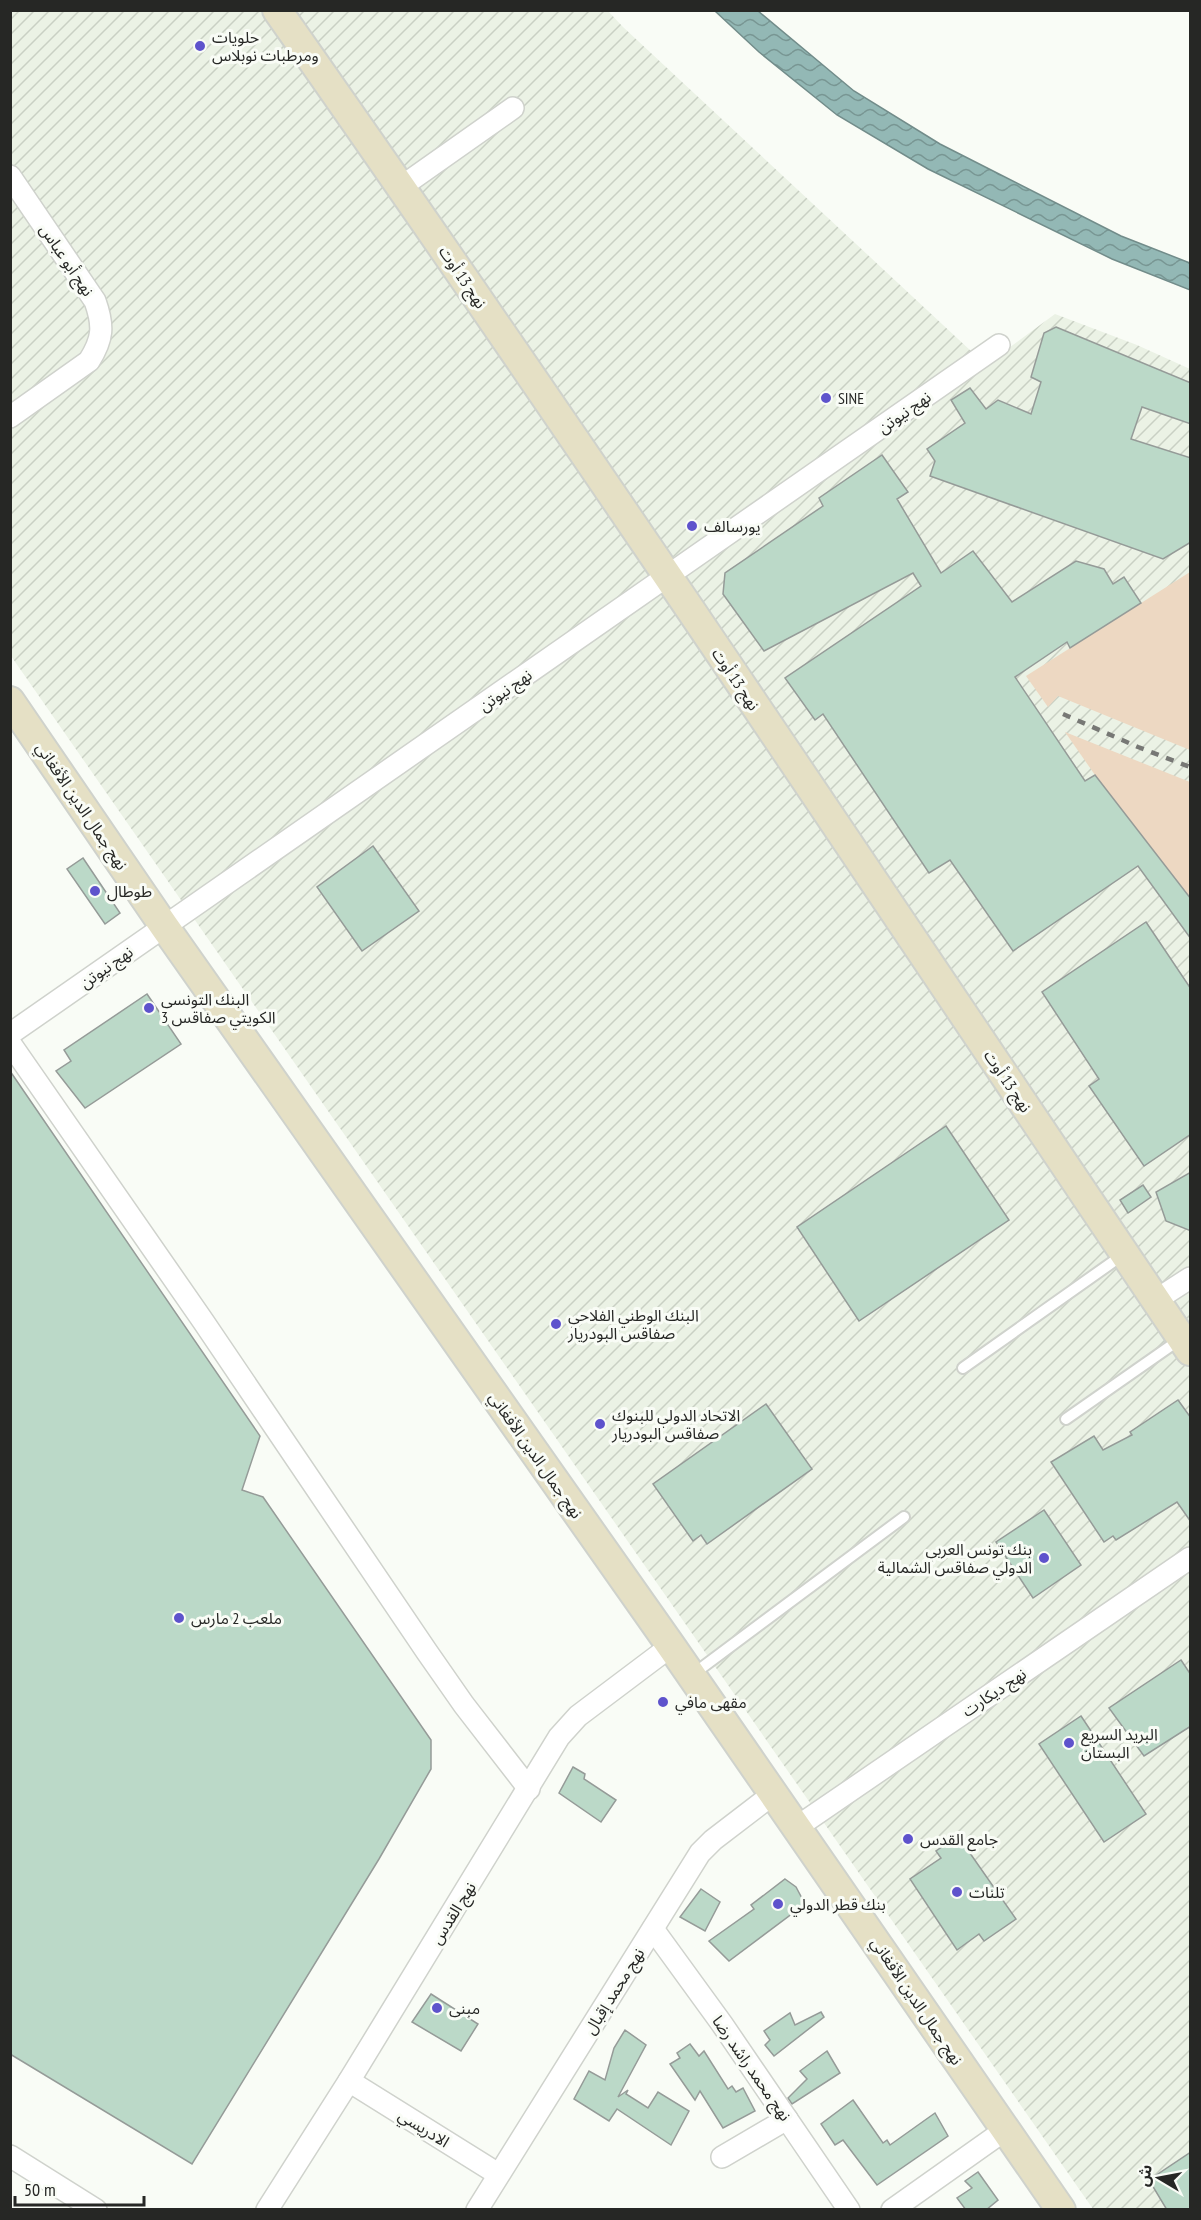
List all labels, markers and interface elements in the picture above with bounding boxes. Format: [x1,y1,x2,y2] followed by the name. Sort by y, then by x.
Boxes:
[212,27,319,65] place label: حلويات ومرطبات نوبلاس
[193,39,207,53] marker: حلويات ومرطبات نوبلاس
[33,220,98,302] street label: نهج أبو عباس
[432,242,491,314] street label: نهج 13 أوت
[873,386,936,440] street label: نهج نيوتن
[838,388,864,408] place label: SINE
[819,391,833,405] marker: SINE
[704,516,761,536] place label: يورسالف
[685,519,699,533] marker: يورسالف
[705,644,764,716] street label: نهج 13 أوت
[474,664,537,718] street label: نهج نيوتن
[29,738,132,875] street label: نهج جمال الدين الأفغاني
[107,881,152,902] place label: طوطال
[88,884,102,898] marker: طوطال
[75,941,138,995] street label: نهج نيوتن
[161,989,276,1030] place label: البنك التونسي الكويتي صفاقس 3
[142,1001,156,1015] marker: البنك التونسي الكويتي صفاقس 3
[977,1046,1036,1118] street label: نهج 13 أوت
[567,1305,699,1343] place label: البنك الوطني الفلاحي صفاقس البودريار
[549,1317,563,1331] marker: البنك الوطني الفلاحي صفاقس البودريار
[482,1388,587,1524] street label: نهج جمال الدين الأفغاني
[611,1405,740,1443] place label: الاتحاد الدولي للبنوك صفاقس البودريار
[593,1417,607,1431] marker: الاتحاد الدولي للبنوك صفاقس البودريار
[878,1539,1032,1580] place label: بنك تونس العربي الدولي صفاقس الشمالية
[1037,1551,1051,1565] marker: بنك تونس العربي الدولي صفاقس الشمالية
[191,1608,282,1628] place label: ملعب 2 مارس
[172,1611,186,1625] marker: ملعب 2 مارس
[958,1663,1032,1723] street label: نهج ديكارت
[675,1692,747,1715] place label: مقهى مافي
[656,1695,670,1709] marker: مقهى مافي
[1081,1724,1158,1762] place label: البريد السريع البستان
[1062,1736,1076,1750] marker: البريد السريع البستان
[920,1829,998,1852] place label: جامع القدس
[901,1832,915,1846] marker: جامع القدس
[426,1878,483,1950] street label: نهج القدس
[969,1882,1005,1902] place label: تلنات
[950,1885,964,1899] marker: تلنات
[790,1894,886,1917] place label: بنك قطر الدولي
[771,1897,785,1911] marker: بنك قطر الدولي
[864,1933,967,2070] street label: نهج جمال الدين الأفغاني
[580,1944,651,2039] street label: نهج محمد إقبال
[449,1998,480,2018] place label: مبنى
[430,2001,444,2015] marker: مبنى
[706,2011,796,2126] street label: نهج محمد راشد رضا
[393,2105,453,2154] street label: الادريسي
[1129,2148,1189,2208] north arrow
[1132,2163,1156,2188] text: ش
[15,2169,144,2207] scale bar
[24,2178,56,2201] text: 50 m

